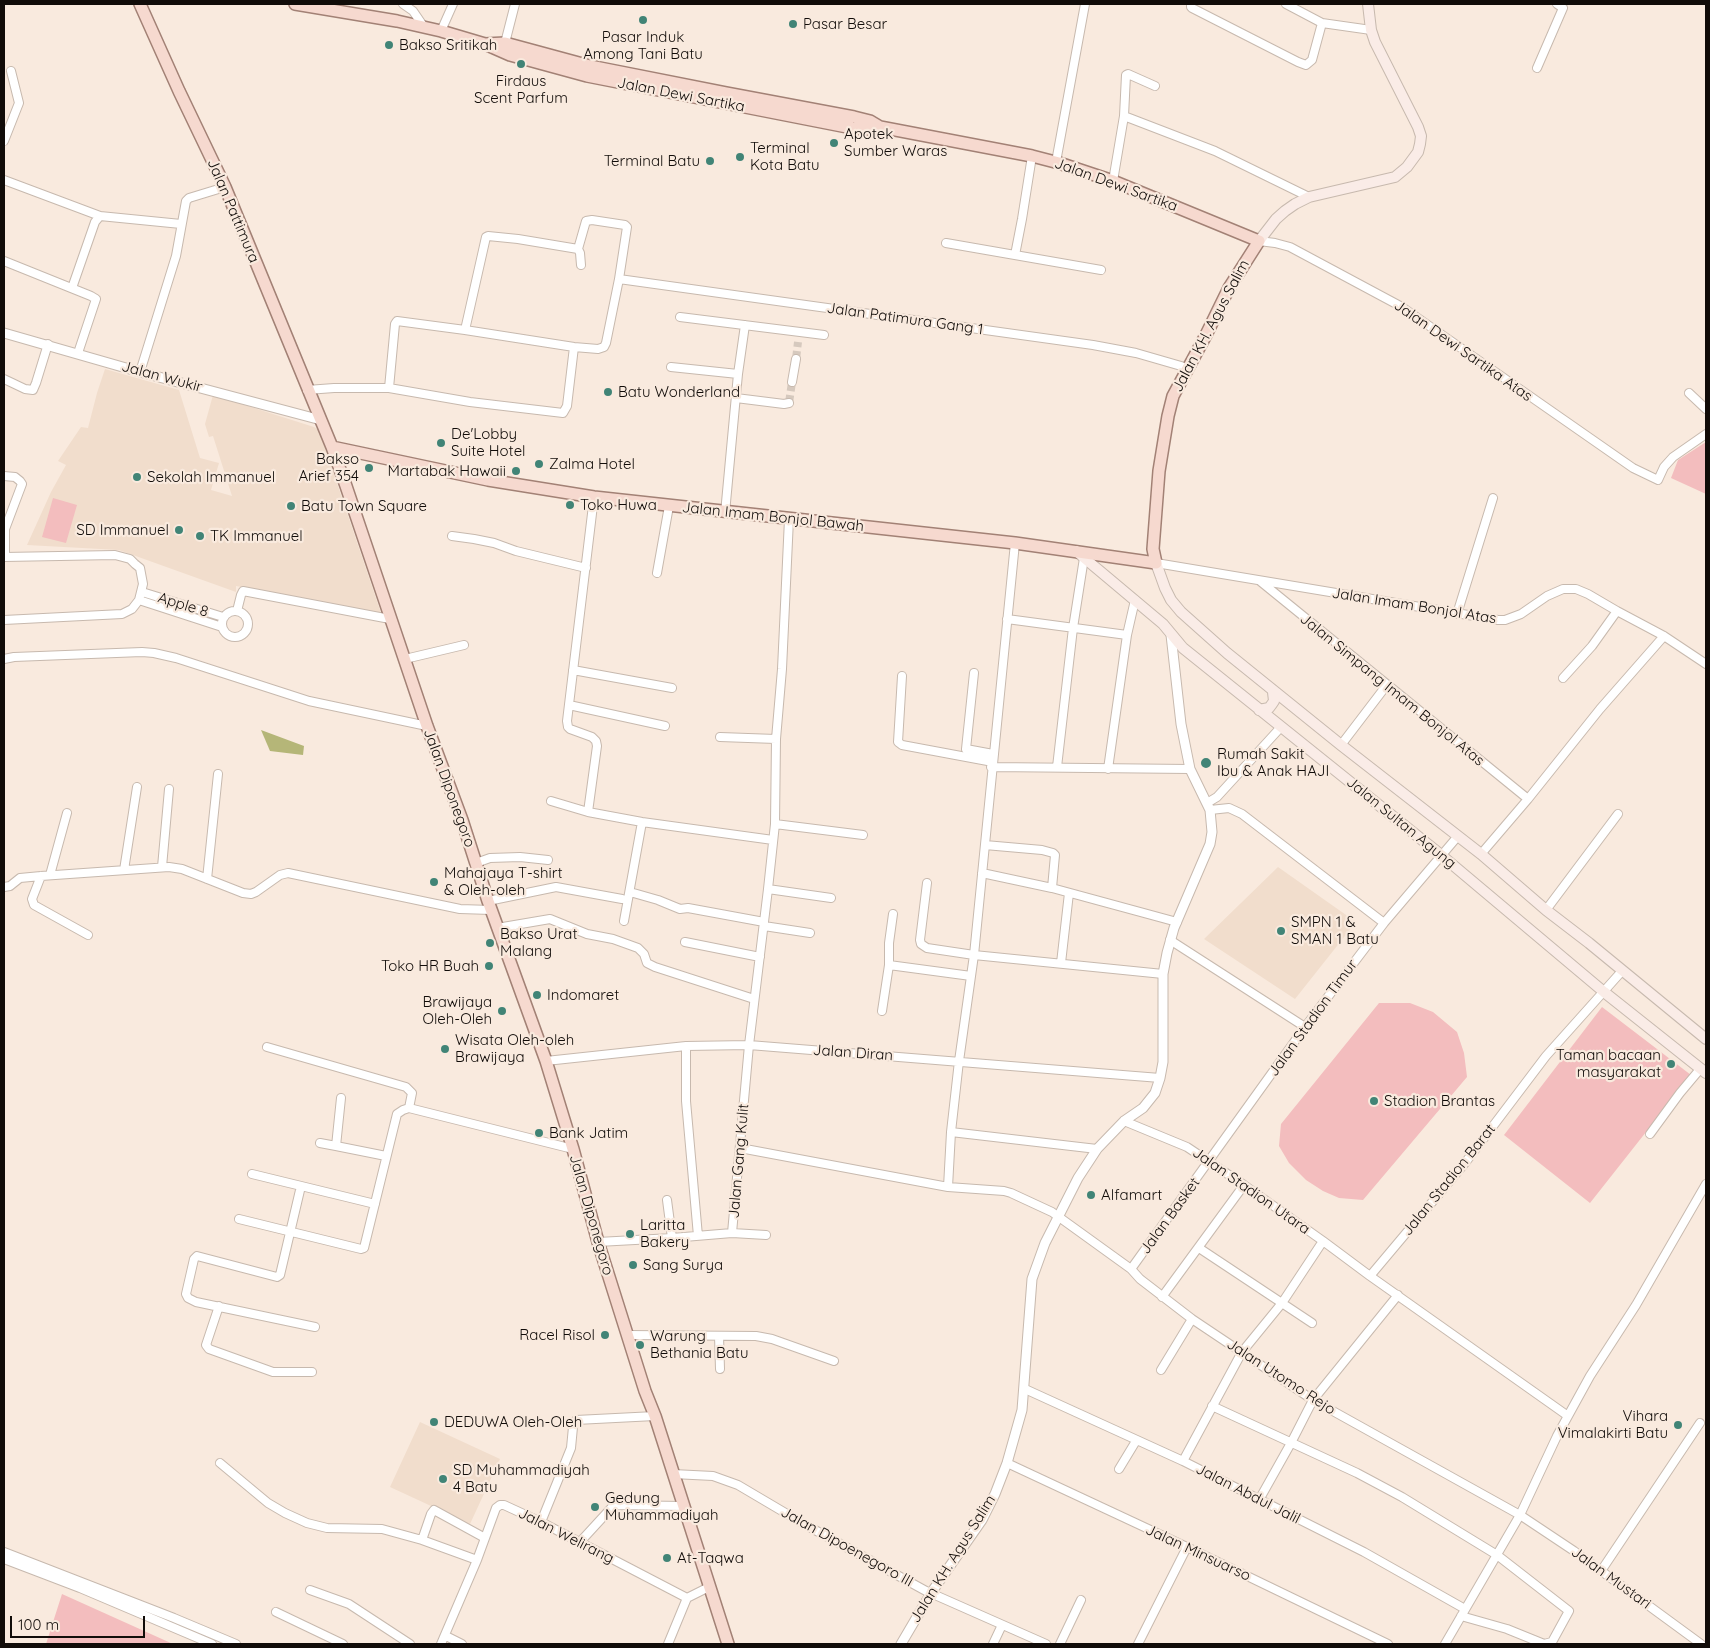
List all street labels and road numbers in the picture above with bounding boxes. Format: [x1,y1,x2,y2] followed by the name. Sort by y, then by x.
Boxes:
[616,74,746,116] street label: Jalan Dewi Sartika
[1052,154,1180,216] street label: Jalan Dewi Sartika
[203,156,263,266] street label: Jalan Pattimura
[1169,257,1253,395] street label: Jalan KH. Agus Salim
[1390,296,1536,406] street label: Jalan Dewi Sartika Atas
[826,299,984,339] street label: Jalan Patimura Gang 1
[120,358,204,396] street label: Jalan Wukir
[681,498,865,536] street label: Jalan Imam Bonjol Bawah
[1330,584,1498,628] street label: Jalan Imam Bonjol Atas
[156,589,210,621] street label: Apple 8
[1296,610,1488,770] street label: Jalan Simpang Imam Bonjol Atas
[419,726,479,850] street label: Jalan Diponegoro
[1343,773,1459,873] street label: Jalan Sultan Agung
[1265,956,1361,1080] street label: Jalan Stadion Timur
[812,1041,894,1065] street label: Jalan Diran
[725,1103,753,1219] street label: Jalan Gang Kulit
[1398,1121,1500,1239] street label: Jalan Stadion Barat
[1189,1144,1313,1238] street label: Jalan Stadion Utara
[565,1153,617,1277] street label: Jalan Diponegoro
[1136,1174,1204,1258] street label: Jalan Basket
[1223,1335,1339,1419] street label: Jalan Utomo Rejo
[1193,1460,1303,1528] street label: Jalan Abdul Jalil
[906,1492,1000,1626] street label: Jalan KH. Agus Salim
[778,1503,916,1591] street label: Jalan Dipoenegoro III
[515,1504,617,1568] street label: Jalan Welirang
[1143,1521,1253,1585] street label: Jalan Minsuarso
[1568,1543,1654,1613] street label: Jalan Mustari

